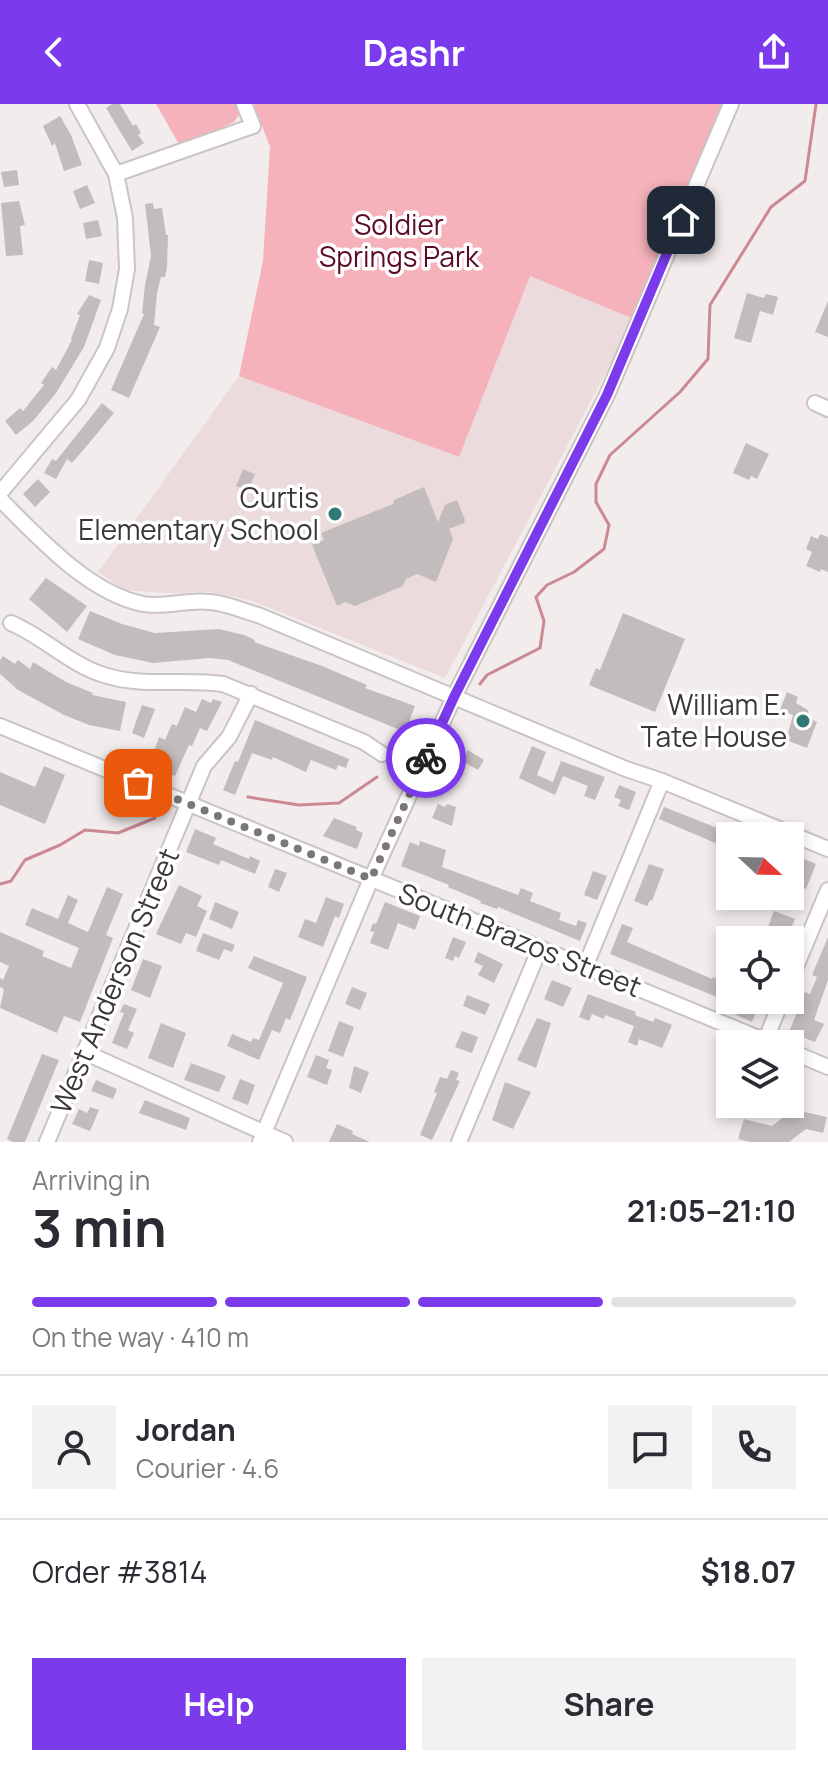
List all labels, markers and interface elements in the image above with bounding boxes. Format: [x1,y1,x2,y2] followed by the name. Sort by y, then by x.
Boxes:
[363,28,465,77] text: Dashr
[32,30,76,74] icon: back
[752,30,796,74] icon: share
[647,186,715,254] pin
[659,198,703,242] icon: home
[319,205,480,275] park label: Soldier Springs Park
[78,478,319,548] place label: Curtis Elementary School
[326,505,344,523] marker: Curtis Elementary School
[641,685,787,755] place label: William E. Tate House
[794,712,812,730] marker: William E. Tate House
[386,718,466,798] courier
[404,736,448,780] icon: bike
[104,749,172,817] pin
[116,761,160,805] icon: bag
[716,822,804,910] north arrow
[716,822,804,1118] map controls
[41,842,187,1119] street label: West Anderson Street
[393,873,647,1005] street label: South Brazos Street
[716,926,804,1014] button: locate
[716,1030,804,1118] button: layers
[32,1162,150,1198] text: Arriving in
[627,1190,796,1231] text: 21:05–21:10
[32,1192,167,1263] text: 3 min
[32,1319,249,1355] text: On the way · 410 m
[32,1405,116,1489] button: person
[608,1405,692,1489] button: chat
[712,1405,796,1489] button: phone
[136,1409,236,1450] text: Jordan
[136,1450,279,1486] text: Courier · 4.6
[32,1551,207,1592] text: Order #3814
[701,1551,796,1592] text: $18.07
[32,1658,406,1750] button: Help
[422,1658,796,1750] button: Share

